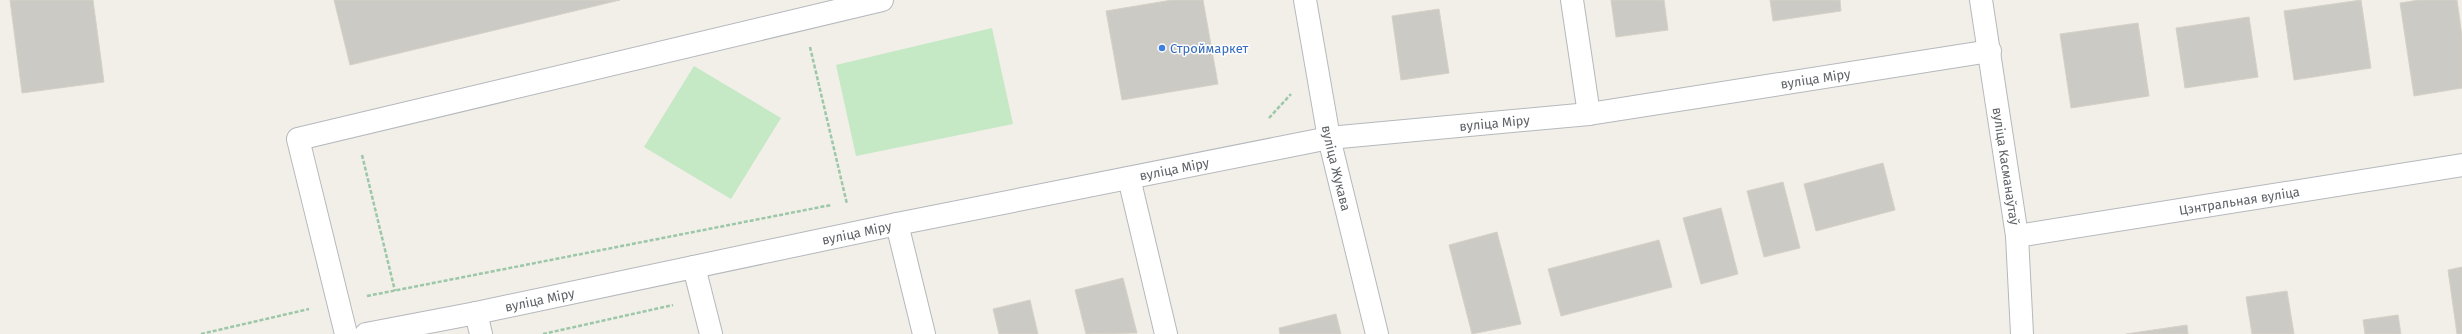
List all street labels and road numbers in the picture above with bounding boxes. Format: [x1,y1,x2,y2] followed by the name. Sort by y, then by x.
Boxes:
[1779,65,1852,91] street label: вуліца Міру
[1990,106,2023,227] street label: вуліца Касманаўтаў
[1459,112,1531,133] street label: вуліца Міру
[1319,124,1354,212] street label: вуліца Жукава
[1138,154,1211,183] street label: вуліца Міру
[2178,184,2301,218] street label: Цэнтральная вуліца
[821,218,893,247] street label: вуліца Міру
[504,285,576,314] street label: вуліца Міру

